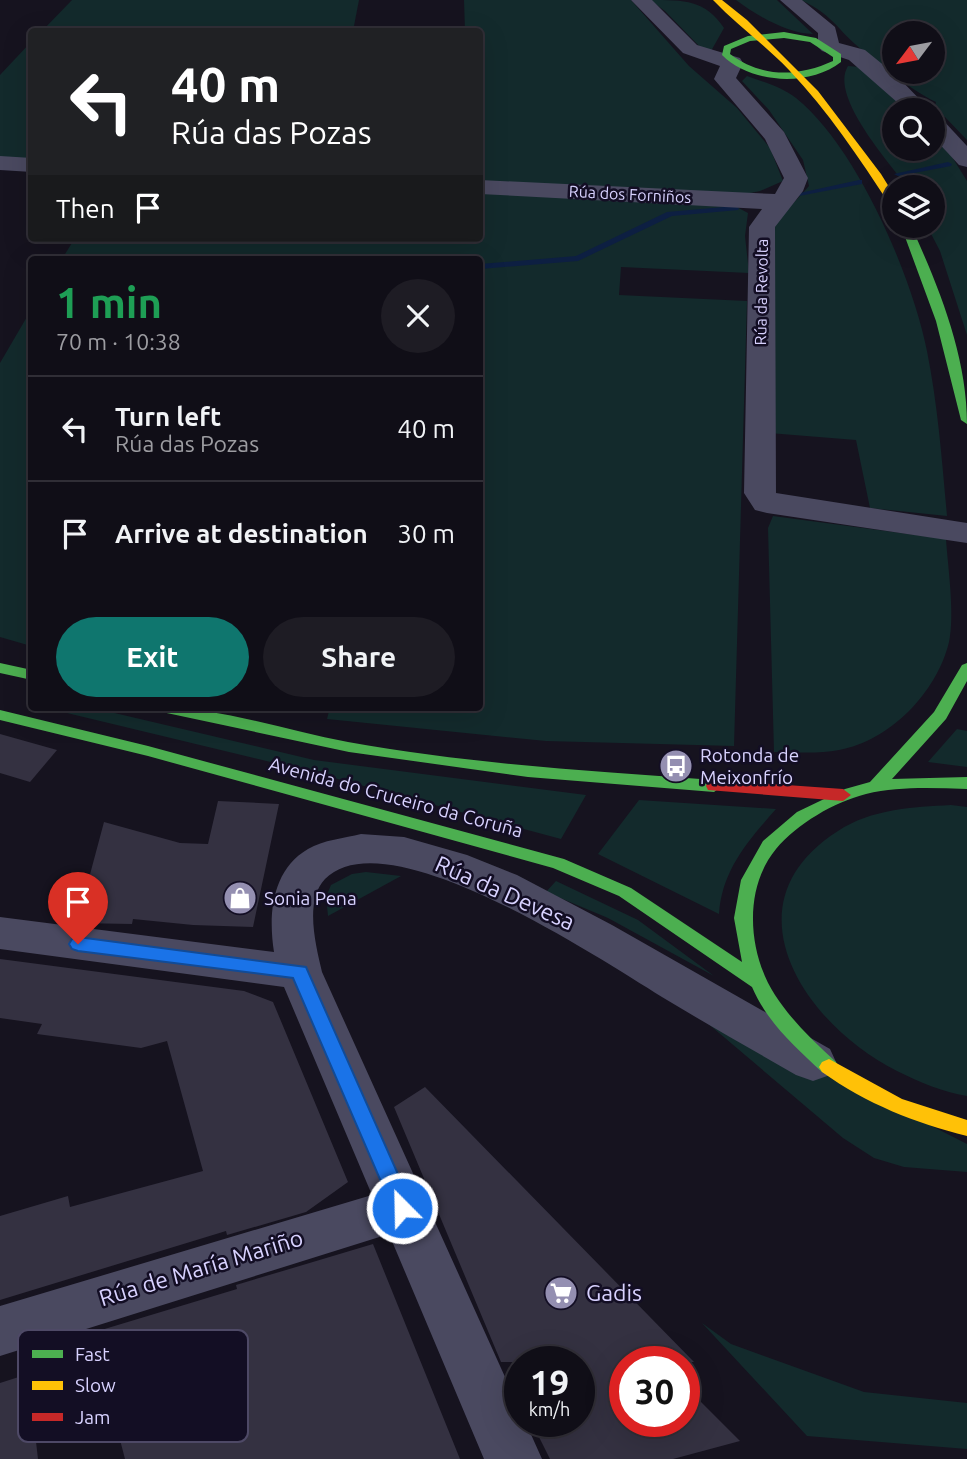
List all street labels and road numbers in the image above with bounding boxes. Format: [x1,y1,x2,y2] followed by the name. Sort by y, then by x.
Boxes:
[568,182,692,206] street label: Rúa dos Forniños
[751,238,771,346] street label: Rúa da Revolta
[267,752,525,842] street label: Avenida do Cruceiro da Coruña
[432,851,579,934] street label: Rúa da Devesa
[96,1225,306,1310] street label: Rúa de María Mariño

